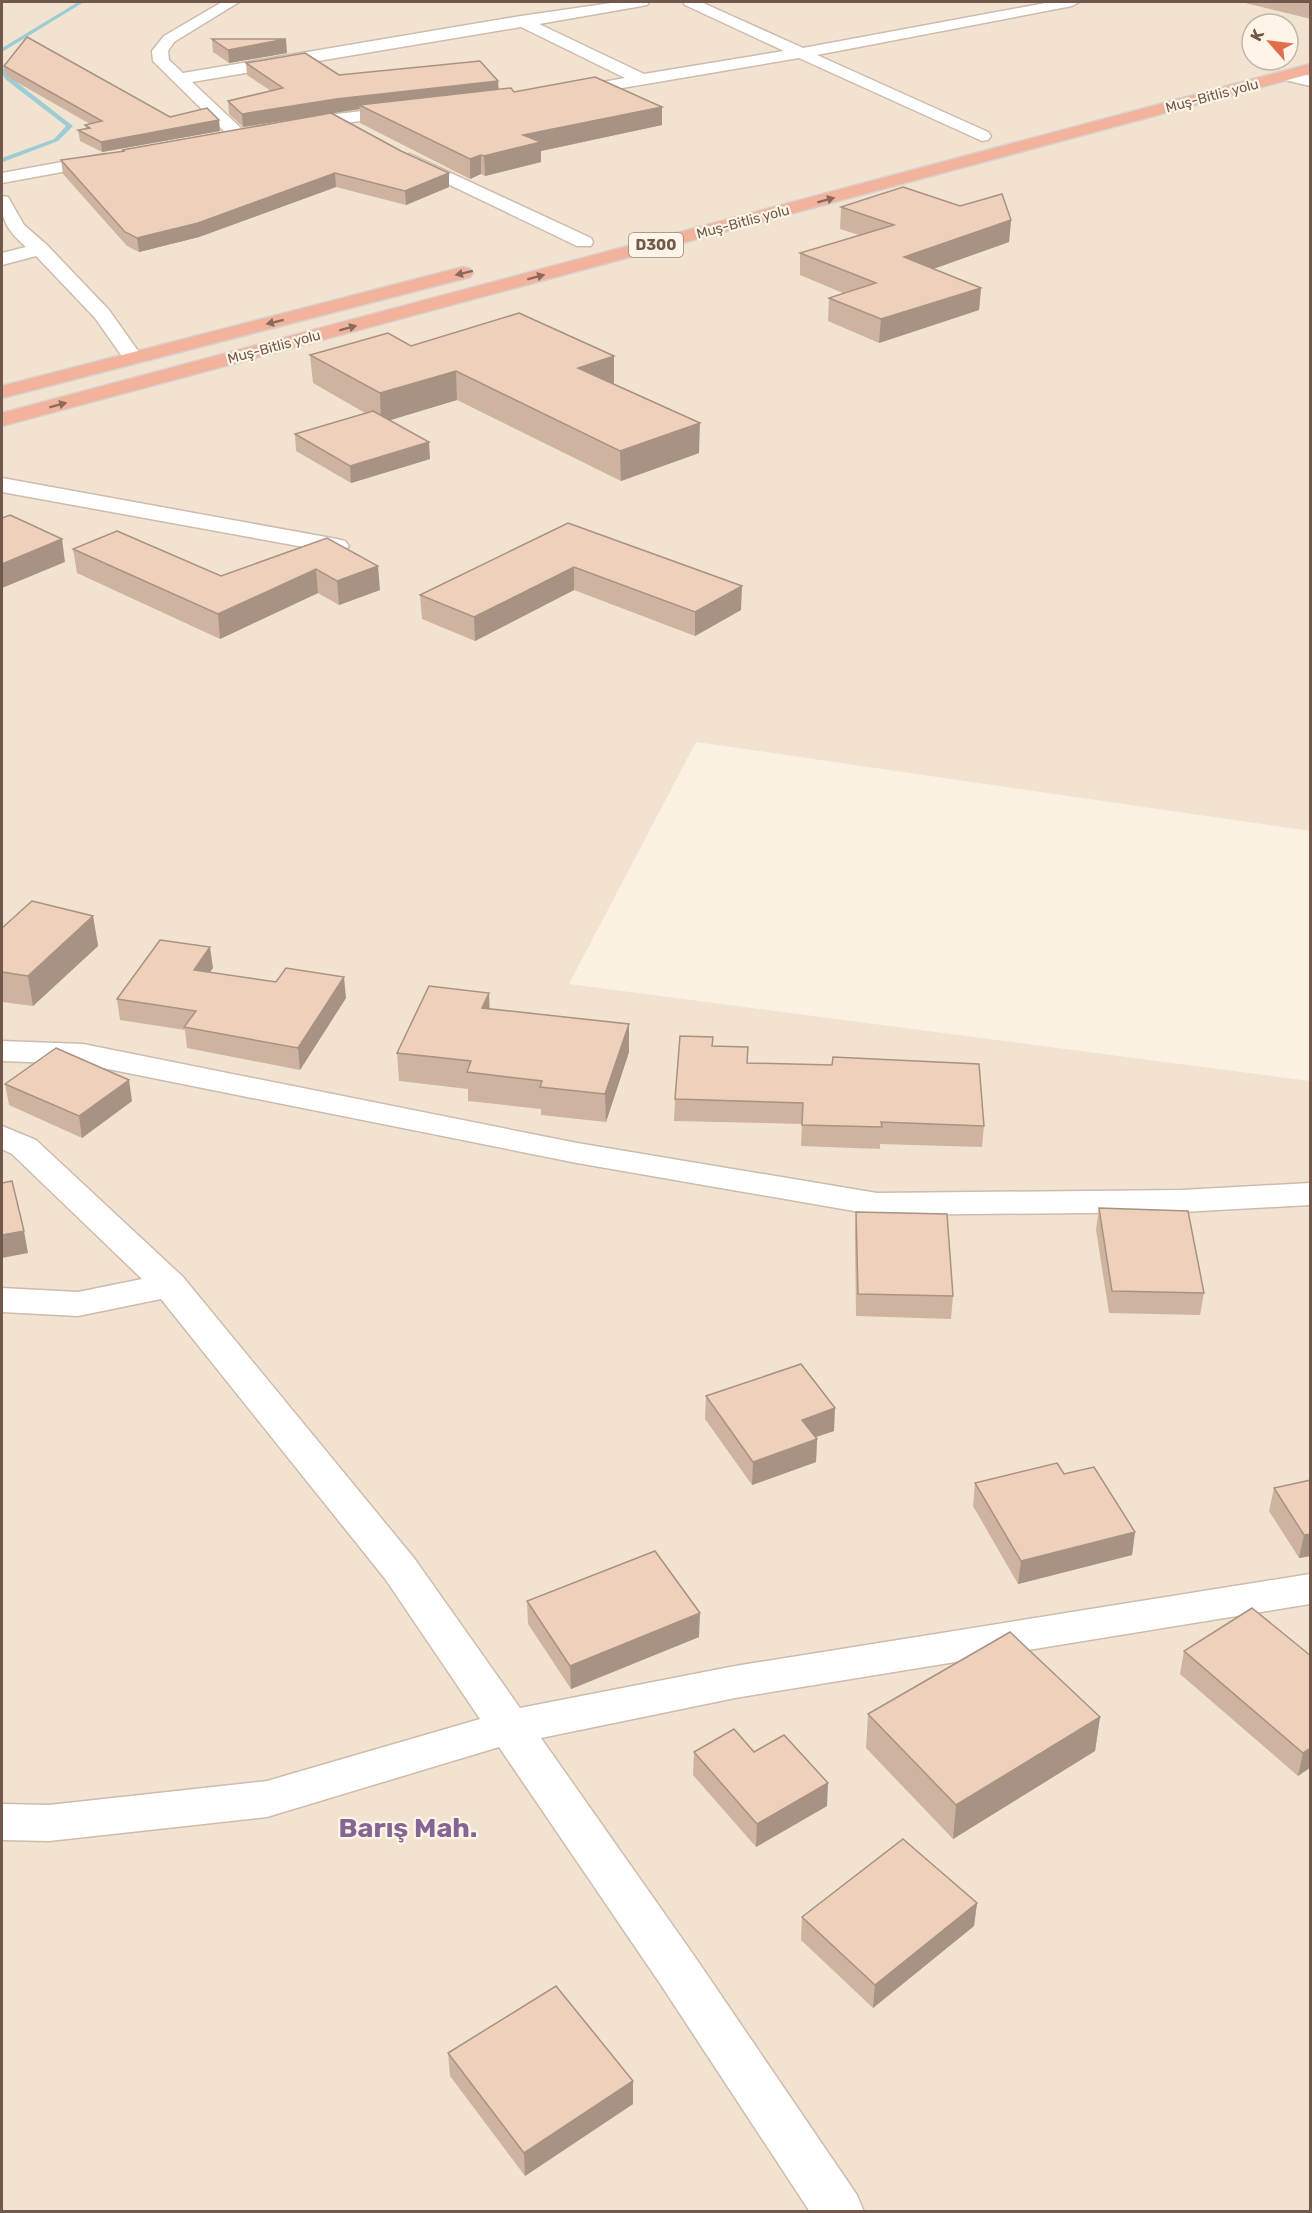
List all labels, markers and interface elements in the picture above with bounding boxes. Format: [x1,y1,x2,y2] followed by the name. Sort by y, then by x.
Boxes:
[1240,12,1300,72] north arrow
[1246,26,1268,44] text: K
[1164,75,1260,117] street label: Muş-Bitlis yolu
[817,194,835,204] one-way arrow
[695,201,791,243] street label: Muş-Bitlis yolu
[629,233,683,257] road number: D300
[454,269,473,279] one-way arrow
[527,272,545,281] one-way arrow
[265,317,284,327] one-way arrow
[339,322,357,332] one-way arrow
[226,326,322,368] street label: Muş-Bitlis yolu
[49,400,67,409] one-way arrow
[338,1812,478,1844] district label: Barış Mah.

